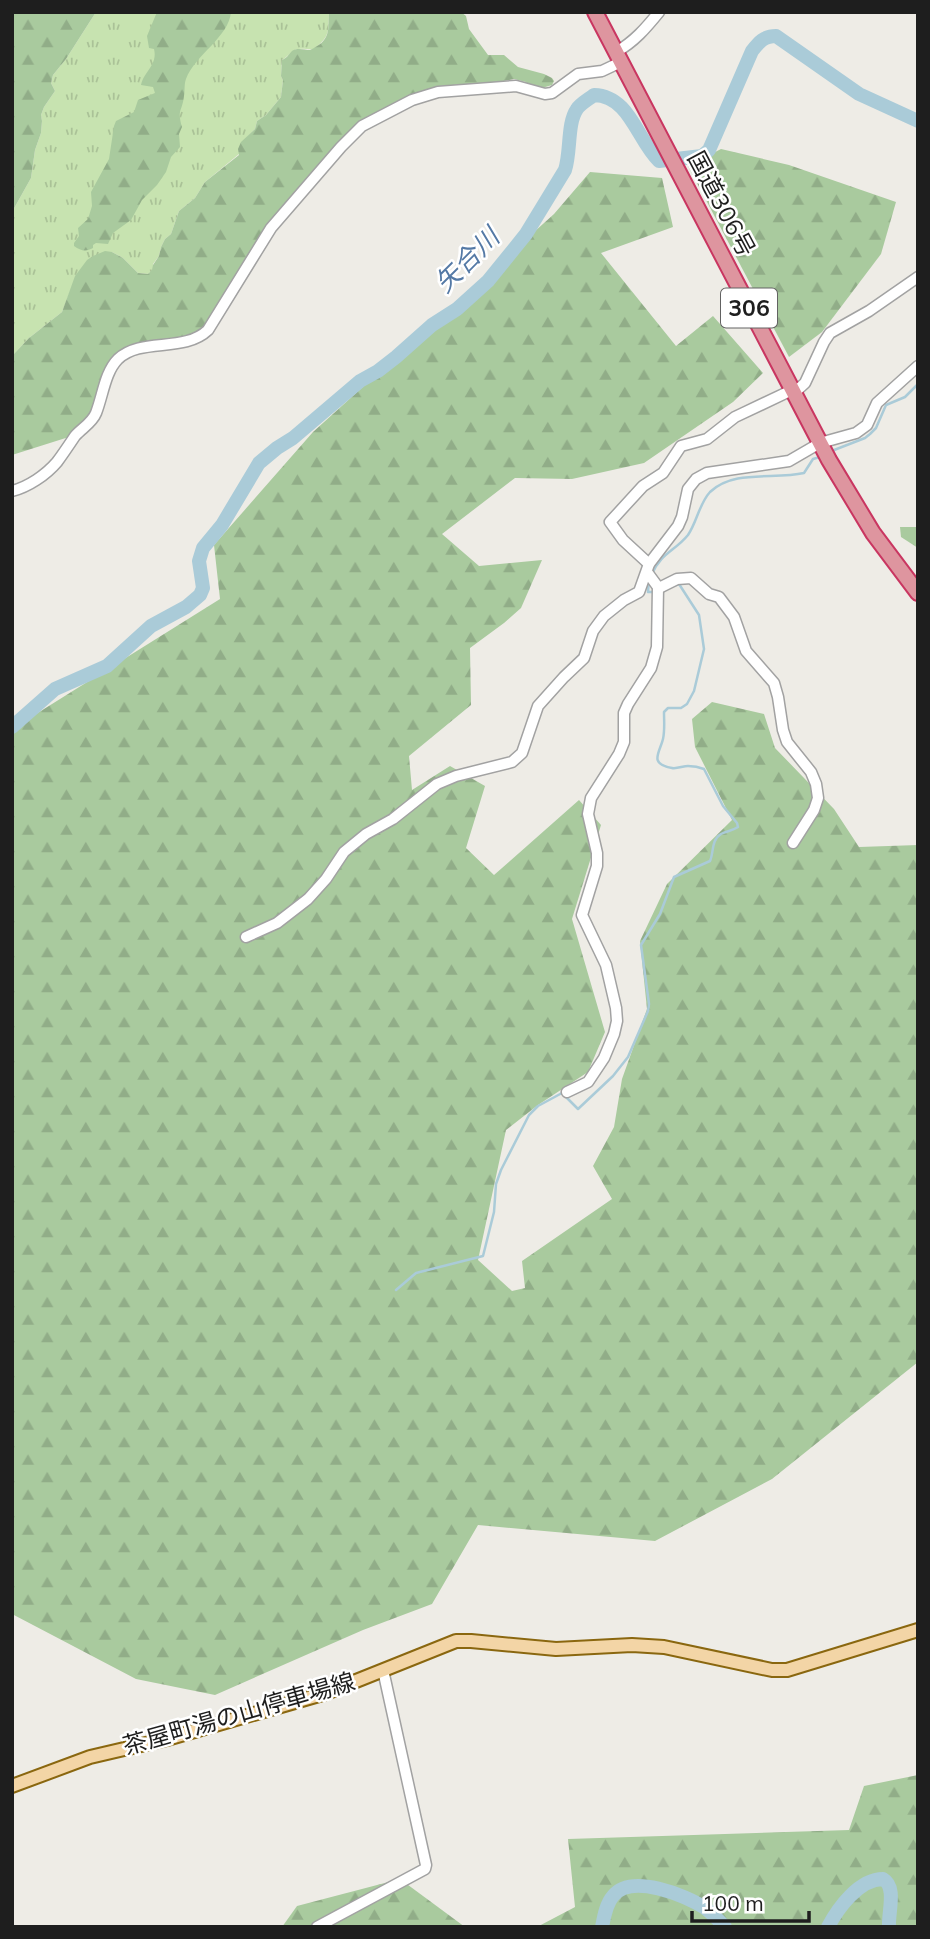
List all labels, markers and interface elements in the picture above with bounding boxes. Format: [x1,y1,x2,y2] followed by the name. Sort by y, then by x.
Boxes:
[682,146,762,261] street label: 国道306号
[427,218,508,299] water label: 矢合川
[721,288,777,328] road number: 306
[119,1666,358,1761] street label: 茶屋町湯の山停車場線
[692,1880,809,1924] scale bar
[702,1890,764,1916] text: 100 m

